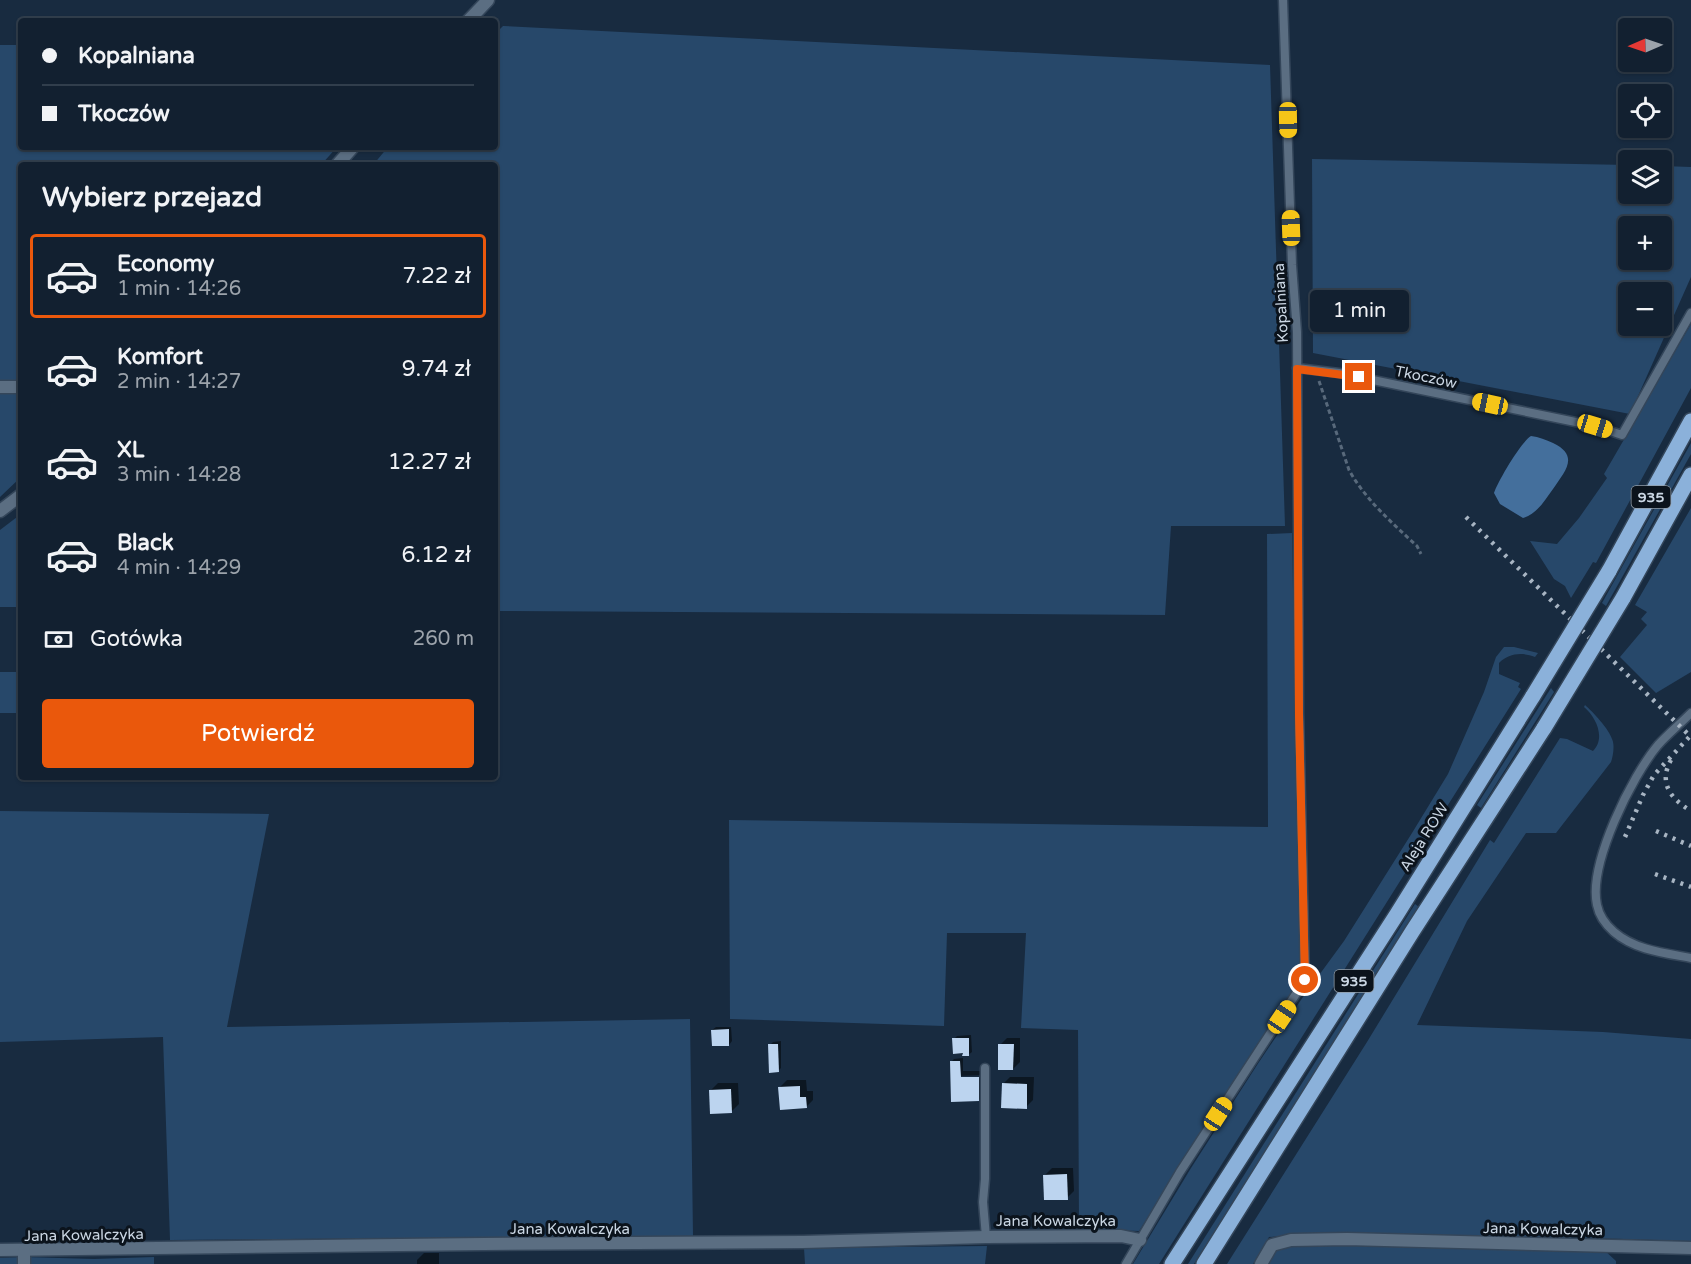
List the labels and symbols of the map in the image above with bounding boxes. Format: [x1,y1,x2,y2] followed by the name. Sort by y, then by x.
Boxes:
[1618,18,1672,72] north arrow
[1279,102,1297,138] car
[1281,210,1301,246] car
[1270,263,1292,343] street label: Kopalniana
[1310,290,1408,332] callout: 1 min
[1394,362,1459,392] street label: Tkoczów
[1345,363,1372,390] route end
[1471,391,1509,417] car
[1575,412,1615,440] car
[1632,486,1670,508] road number: 935
[1396,799,1452,875] street label: Aleja ROW
[1291,966,1318,993] route start
[1334,970,1374,992] road number: 935
[1264,997,1300,1037] car
[1201,1094,1235,1134] car
[996,1212,1116,1230] street label: Jana Kowalczyka
[1483,1219,1603,1239] street label: Jana Kowalczyka
[510,1220,630,1238] street label: Jana Kowalczyka
[24,1225,144,1245] street label: Jana Kowalczyka

